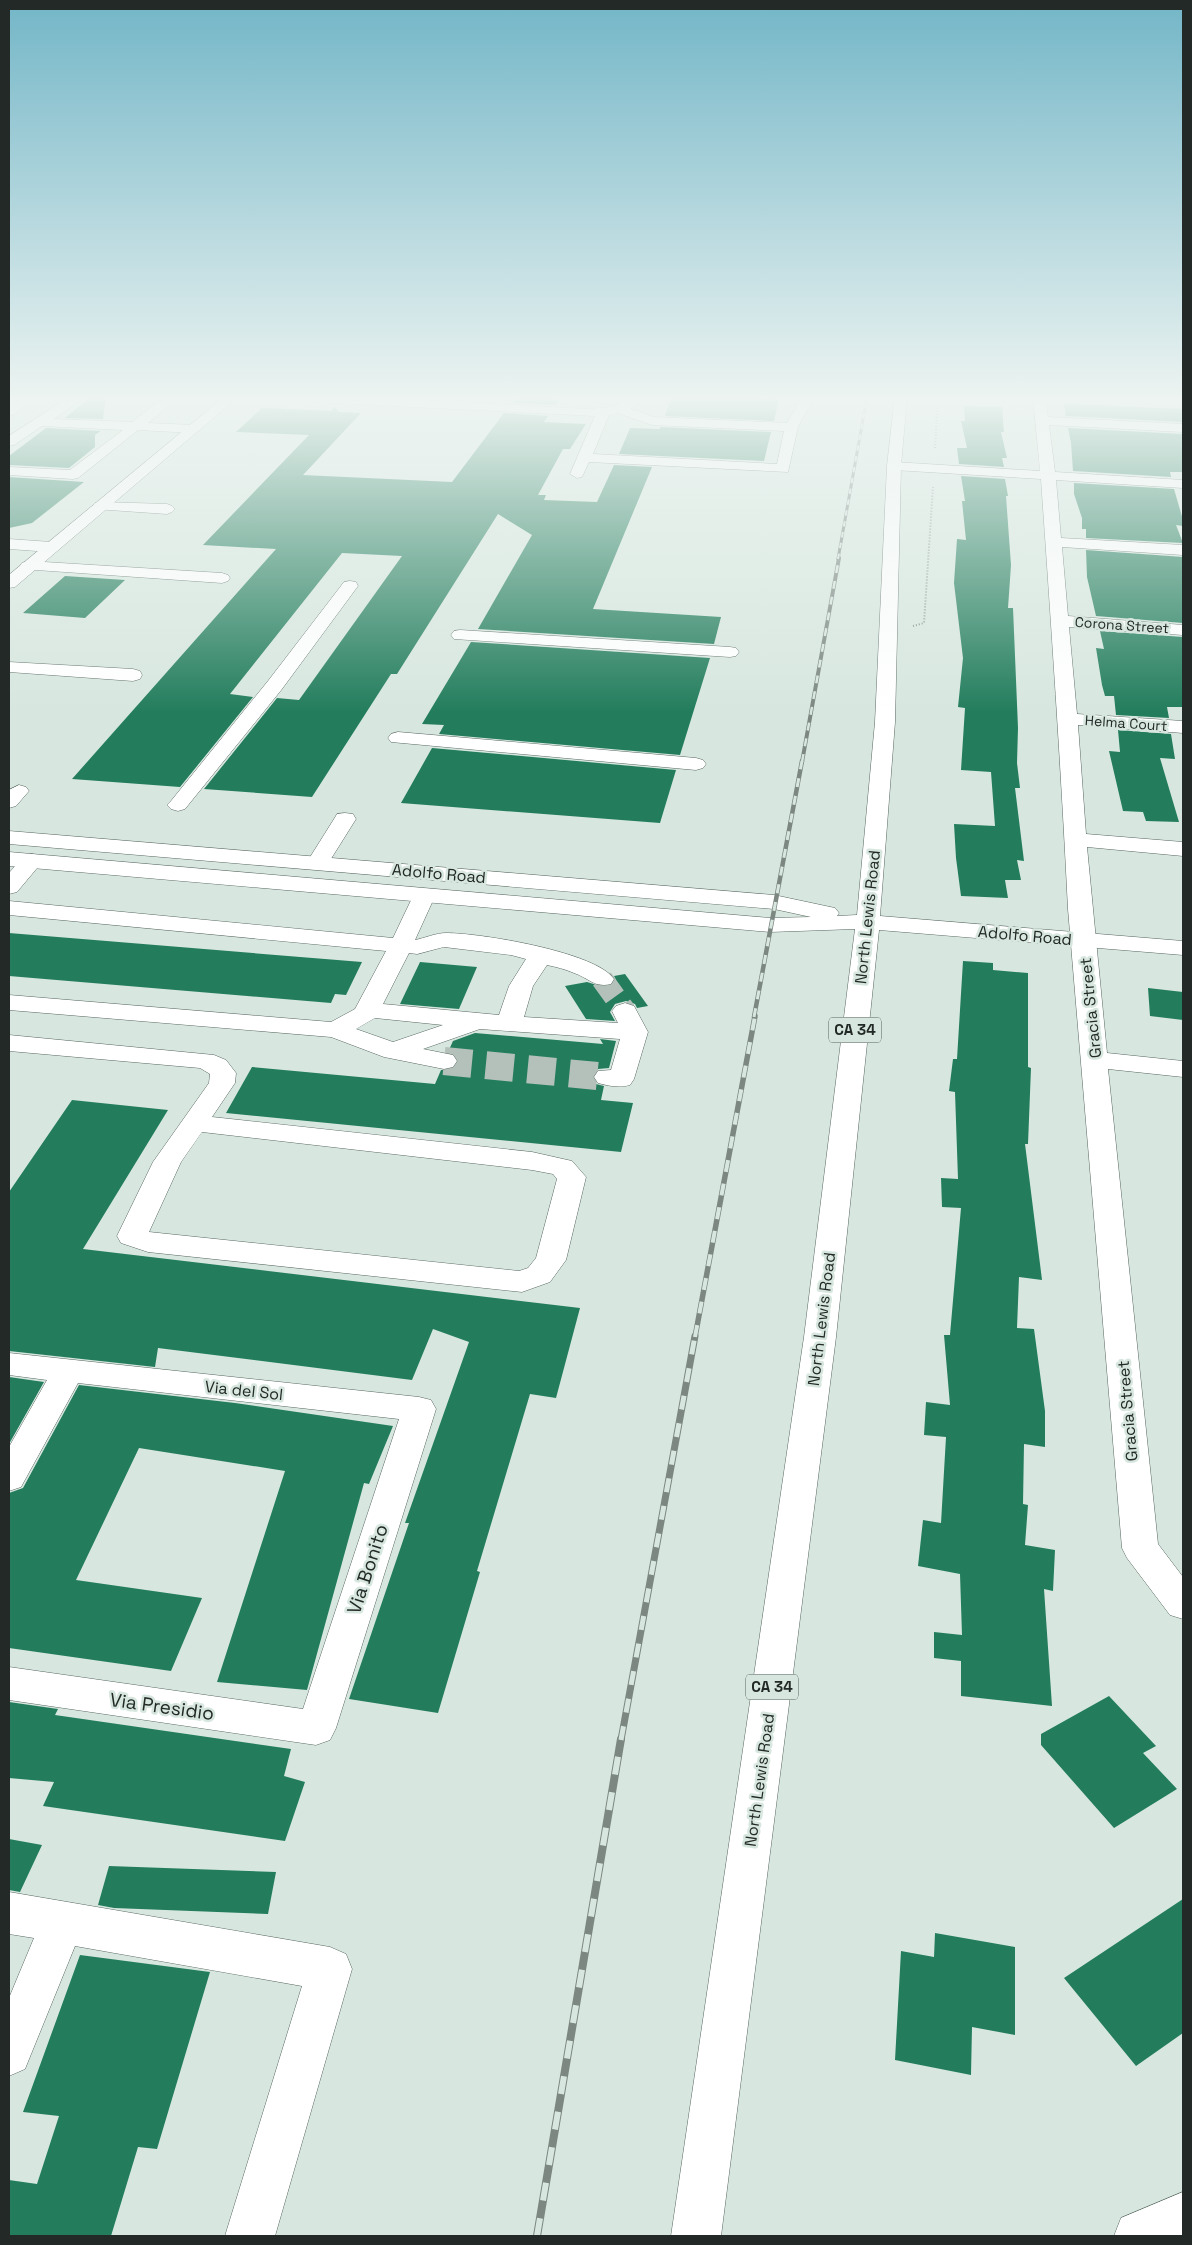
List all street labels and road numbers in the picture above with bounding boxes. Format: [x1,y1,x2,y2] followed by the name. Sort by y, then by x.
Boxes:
[1074,613,1170,637] street label: Corona Street
[1084,711,1168,735] street label: Helma Court
[850,849,885,985] street label: North Lewis Road
[391,859,487,888] street label: Adolfo Road
[977,921,1073,950] street label: Adolfo Road
[1075,957,1106,1059] street label: Gracia Street
[829,1018,881,1042] road number: CA 34
[803,1251,840,1387] street label: North Lewis Road
[1113,1360,1142,1462] street label: Gracia Street
[204,1376,284,1405] street label: Via del Sol
[341,1521,394,1617] street label: Via Bonito
[746,1674,798,1700] road number: CA 34
[108,1687,216,1726] street label: Via Presidio
[740,1712,779,1848] street label: North Lewis Road

